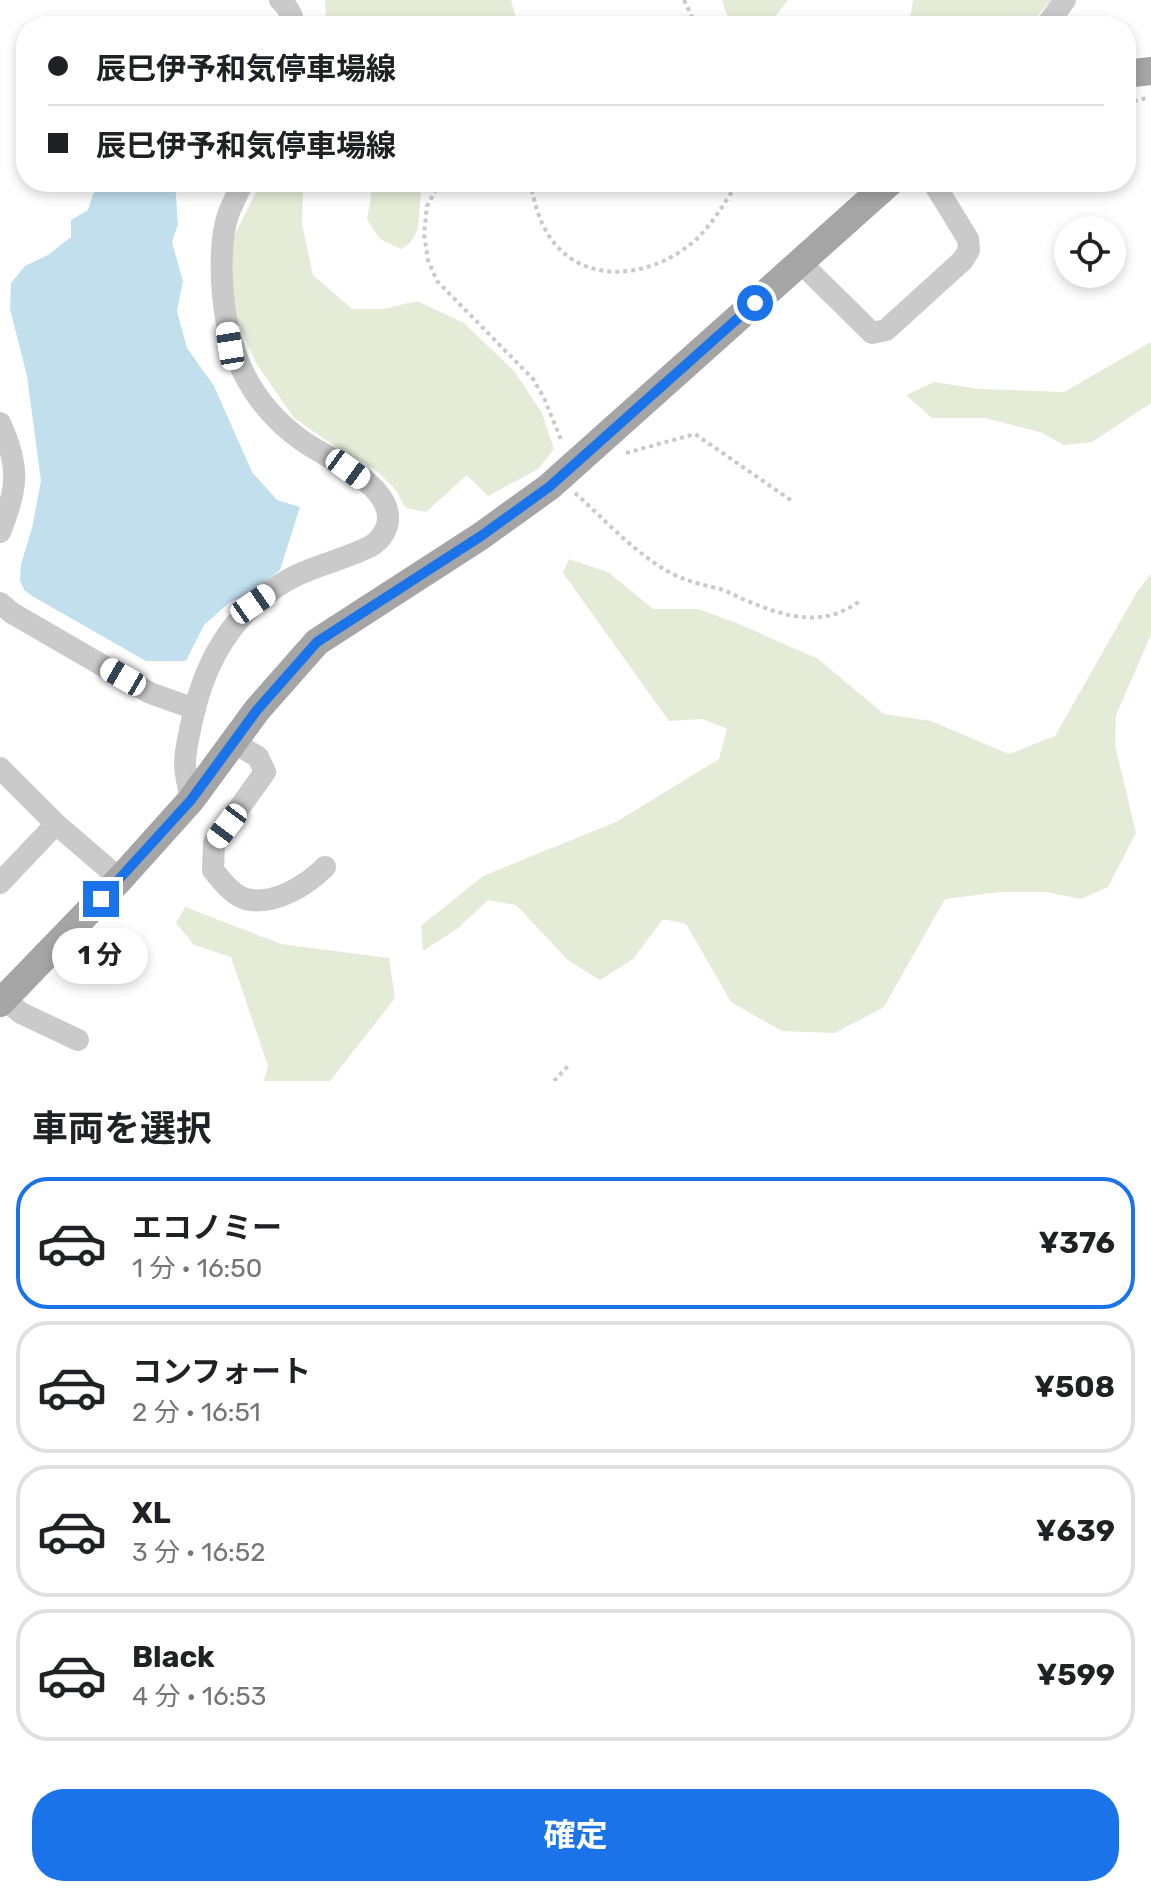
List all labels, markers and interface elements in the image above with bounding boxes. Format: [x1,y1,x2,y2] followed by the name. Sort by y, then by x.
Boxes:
[96,51,396,87] text: 辰巳伊予和気停車場線
[96,128,396,164] text: 辰巳伊予和気停車場線
[1054,216,1126,288] map controls
[1054,216,1126,288] button: locate
[737,285,773,321] route start
[214,320,246,372] car
[322,445,374,493] car
[226,580,280,628] car
[96,655,150,699] car
[203,800,251,852] car
[83,881,119,917] route end
[53,927,149,983] callout: 1 分
[78,940,122,971] text: 1 分
[32,1107,212,1150] text: 車両を選択
[36,1207,108,1279] icon: car
[132,1210,282,1246] text: エコノミー
[1039,1225,1115,1261] text: ¥376
[132,1253,262,1284] text: 1 分 · 16:50
[36,1351,108,1423] icon: car
[132,1354,311,1390] text: コンフォート
[1034,1369,1115,1405] text: ¥508
[132,1397,261,1428] text: 2 分 · 16:51
[36,1495,108,1567] icon: car
[132,1495,171,1531] text: XL
[1036,1513,1115,1549] text: ¥639
[132,1537,265,1568] text: 3 分 · 16:52
[36,1639,108,1711] icon: car
[132,1639,215,1675] text: Black
[1036,1657,1115,1693] text: ¥599
[132,1681,266,1712] text: 4 分 · 16:53
[32,1789,1119,1881] button: 確定

